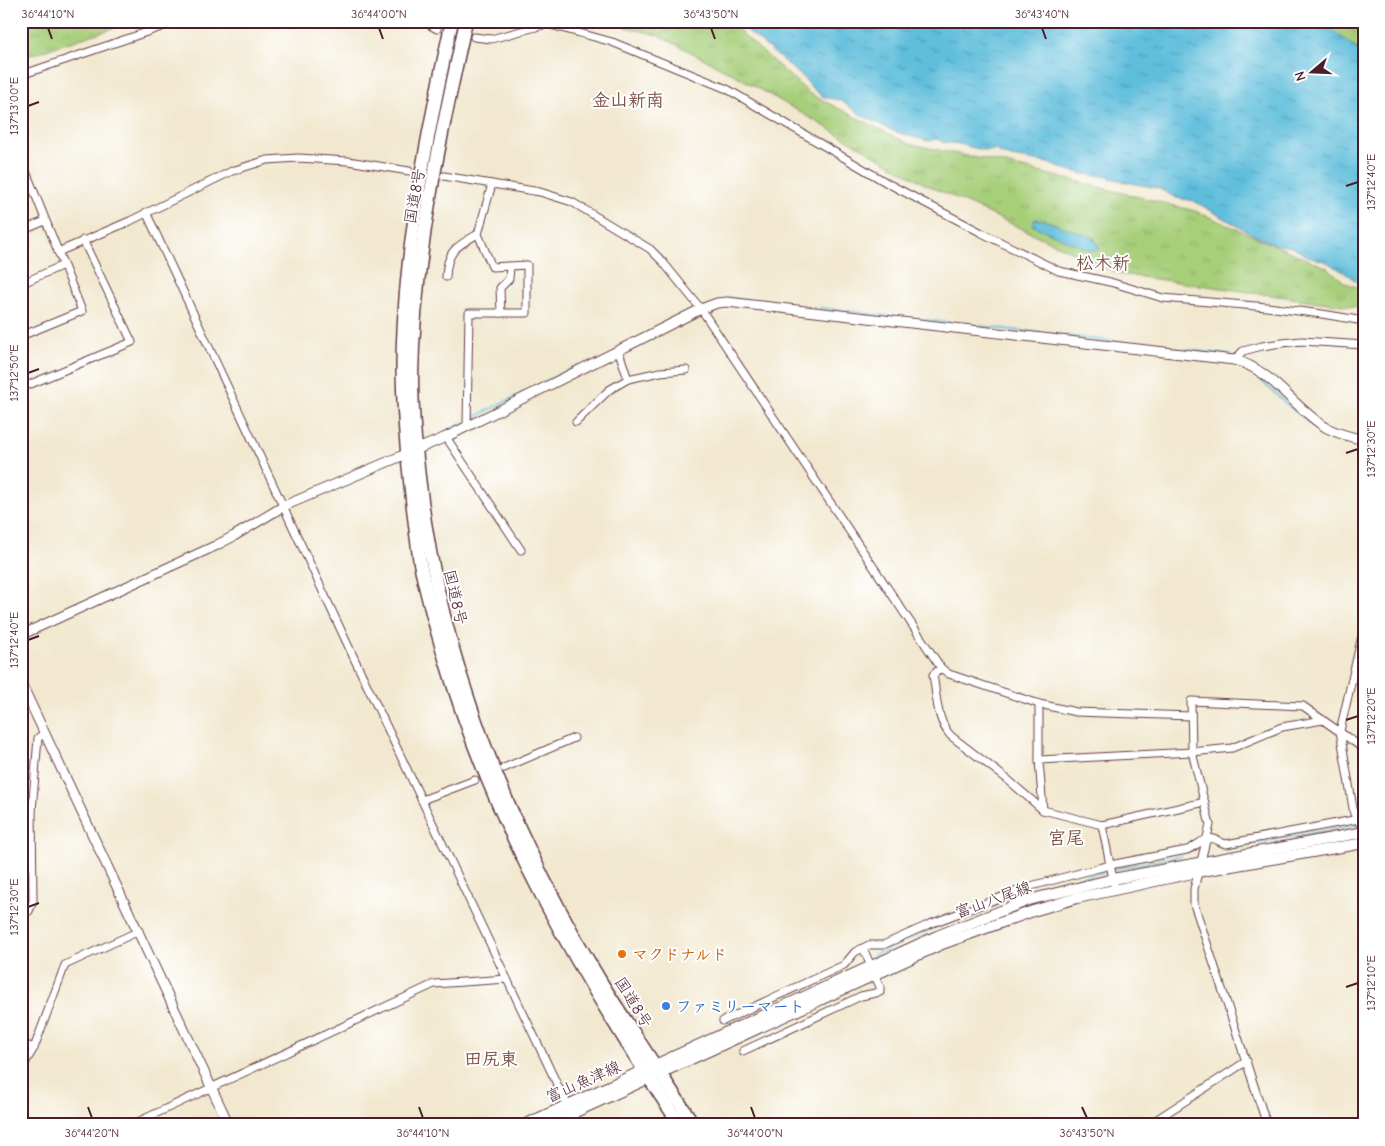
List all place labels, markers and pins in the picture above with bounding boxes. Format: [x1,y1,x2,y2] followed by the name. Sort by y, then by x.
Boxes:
[632,946,727,964] place label: マクドナルド
[616,948,628,960] marker: マクドナルド
[676,998,805,1016] place label: ファミリーマート
[660,1000,672,1012] marker: ファミリーマート

